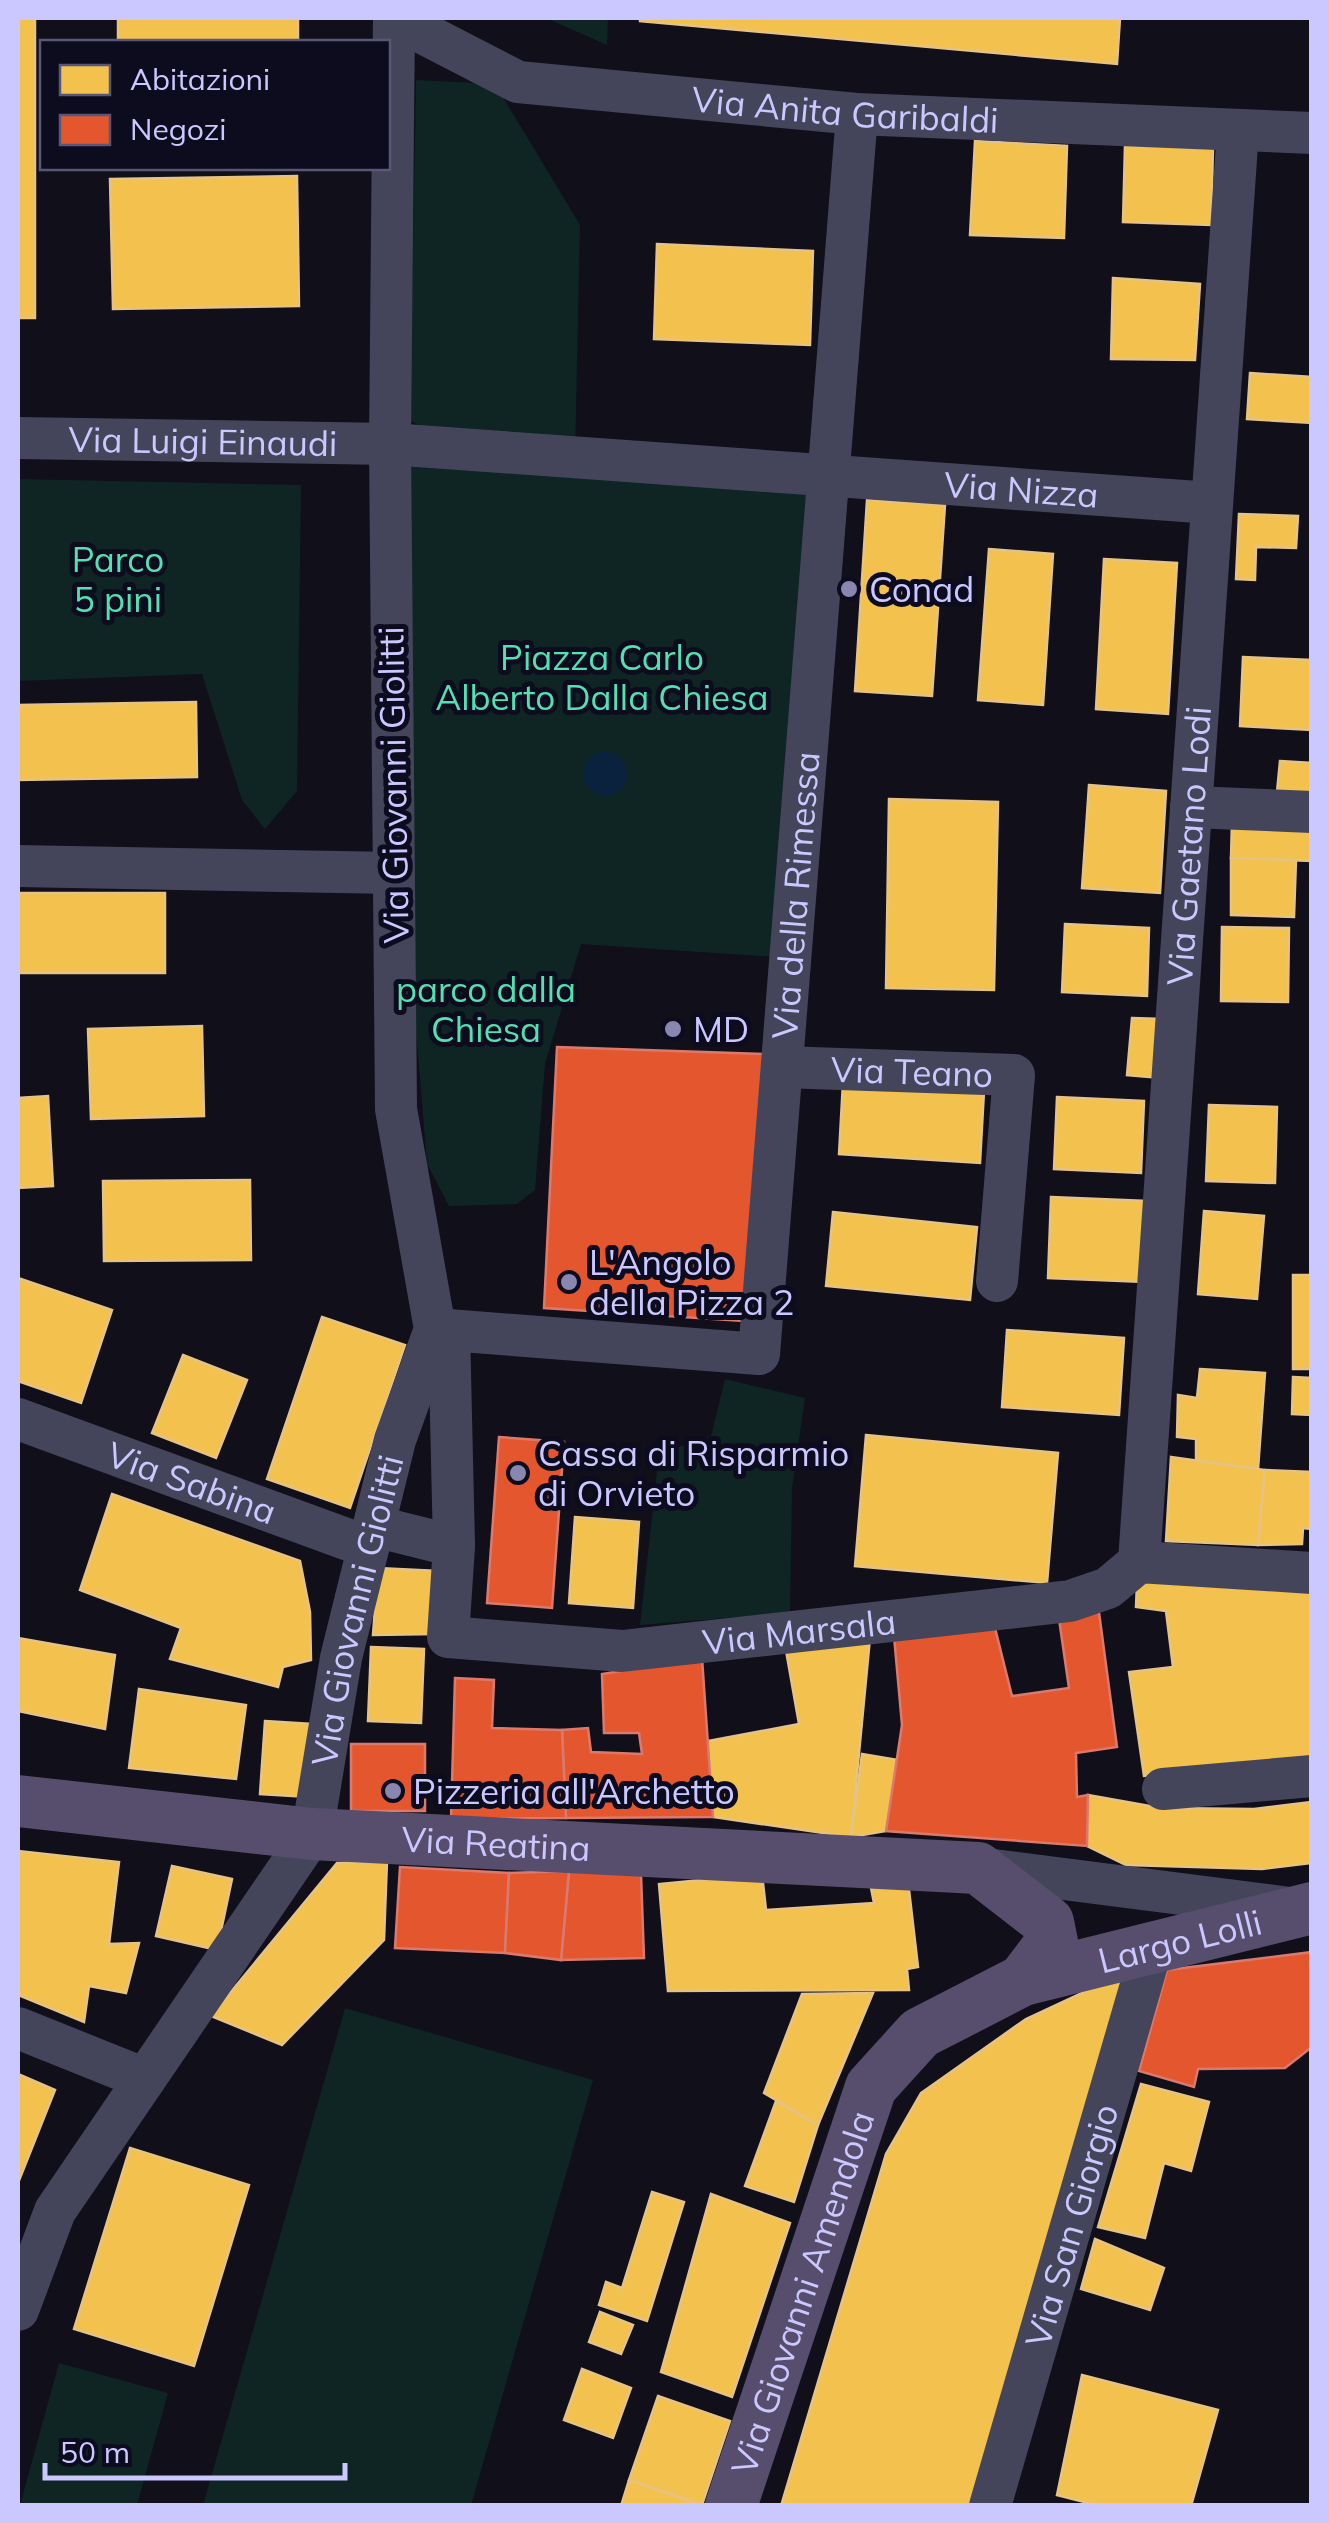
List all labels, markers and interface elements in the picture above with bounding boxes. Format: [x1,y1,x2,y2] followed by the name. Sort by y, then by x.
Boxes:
[40,40,390,170] legend
[130,60,270,98] text: Abitazioni
[690,77,999,142] street label: Via Anita Garibaldi
[130,110,226,148] text: Negozi
[68,417,338,465] street label: Via Luigi Einaudi
[943,462,1100,517] street label: Via Nizza
[72,537,164,621] park label: Parco 5 pini
[869,567,974,611] place label: Conad
[838,578,860,600] marker: Conad
[368,626,418,944] street label: Via Giovanni Giolitti
[435,635,769,719] park label: Piazza Carlo Alberto Dalla Chiesa
[1157,705,1220,987] street label: Via Gaetano Lodi
[762,750,829,1041] street label: Via della Rimessa
[396,967,576,1051] park label: parco dalla Chiesa
[693,1007,749,1051] place label: MD
[662,1018,684,1040] marker: MD
[830,1047,994,1096] street label: Via Teano
[589,1240,794,1324] place label: L'Angolo della Pizza 2
[558,1271,580,1293] marker: L'Angolo della Pizza 2
[538,1431,849,1515] place label: Cassa di Risparmio di Orvieto
[101,1432,282,1534] street label: Via Sabina
[302,1450,412,1769] street label: Via Giovanni Giolitti
[507,1462,529,1484] marker: Cassa di Risparmio di Orvieto
[700,1599,898,1664] street label: Via Marsala
[413,1769,735,1813] place label: Pizzeria all'Archetto
[382,1780,404,1802] marker: Pizzeria all'Archetto
[400,1817,591,1870] street label: Via Reatina
[1093,1899,1266,1982] street label: Largo Lolli
[1015,2099,1127,2352] street label: Via San Giorgio
[721,2105,884,2480] street label: Via Giovanni Amendola
[45,2418,345,2480] scale bar
[60,2433,130,2471] text: 50 m

